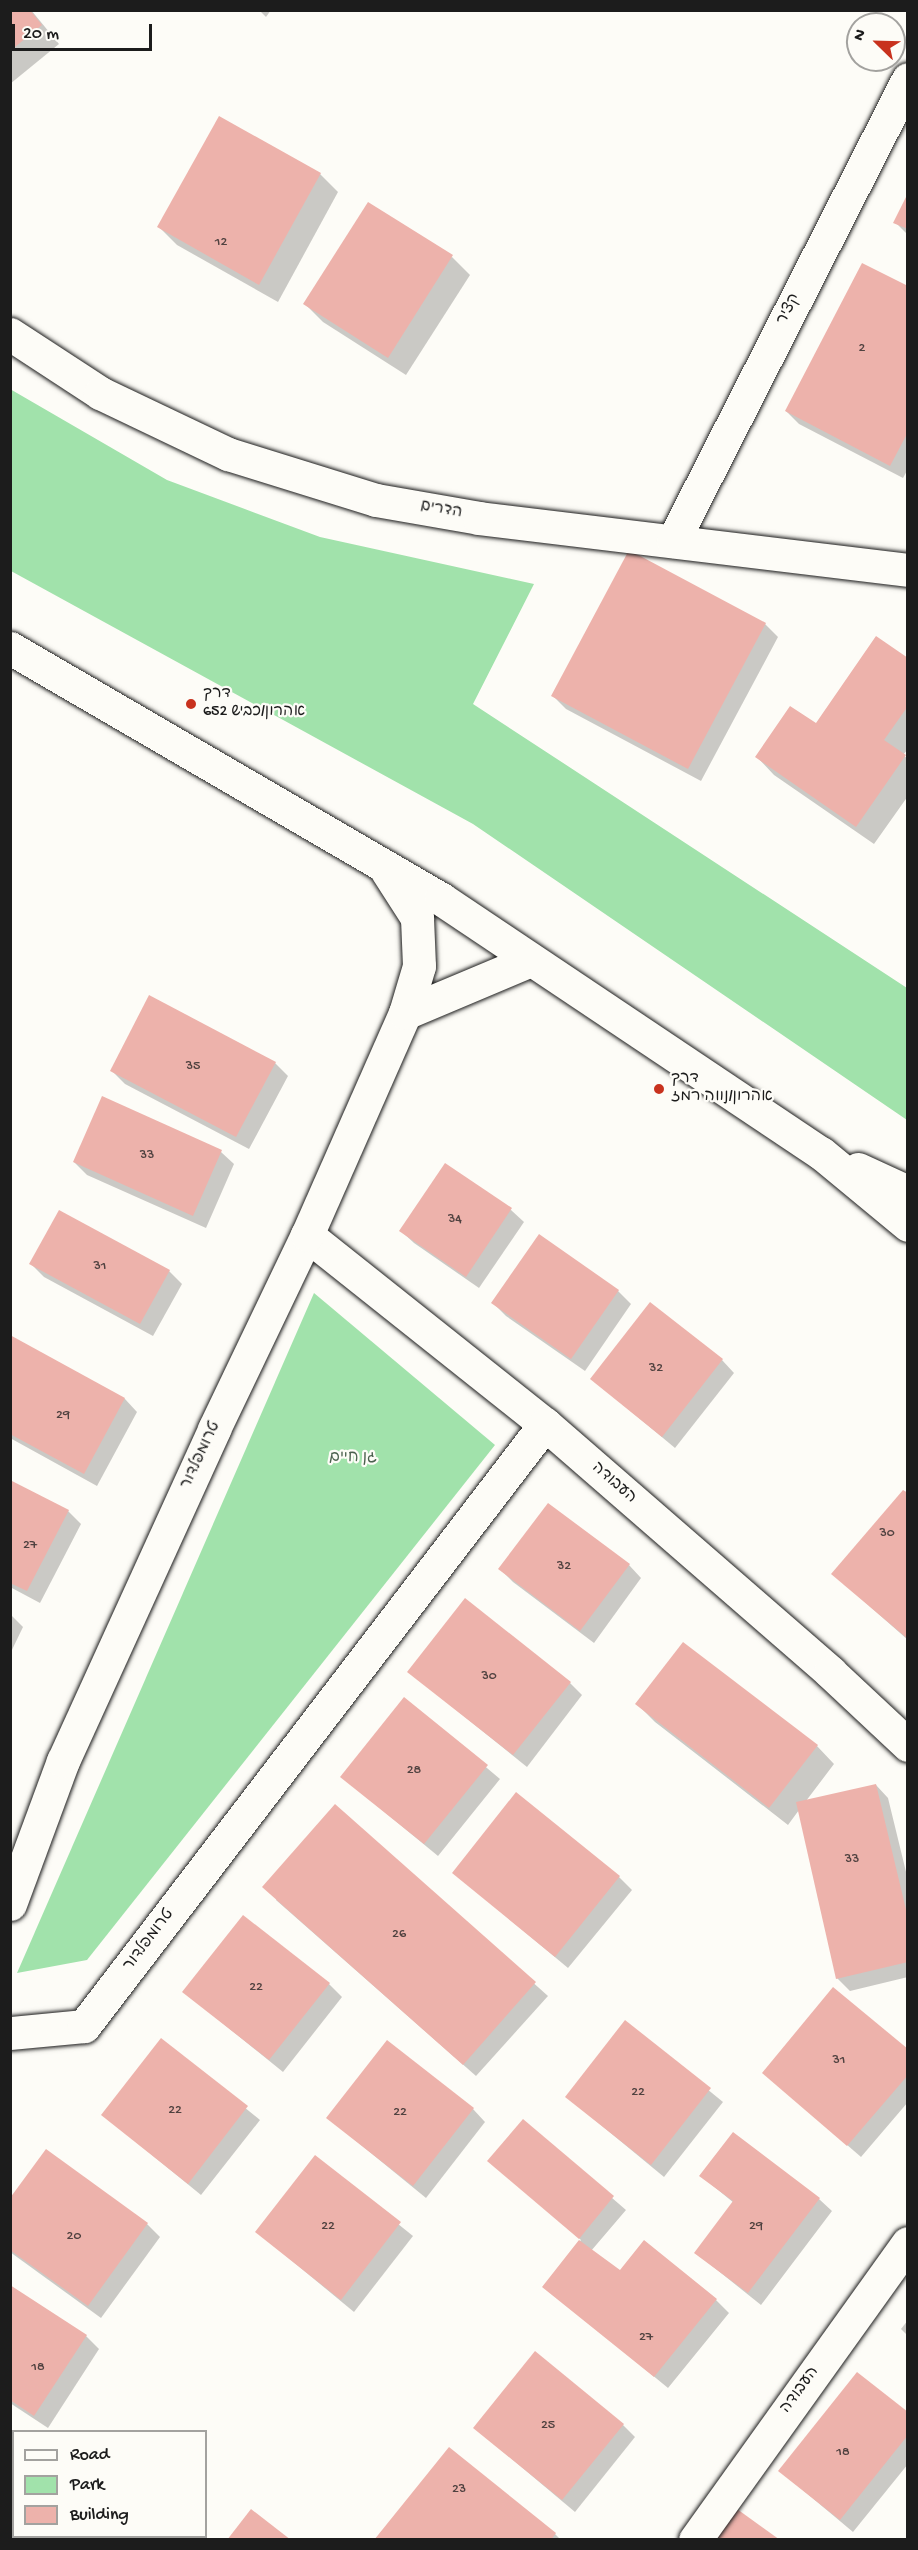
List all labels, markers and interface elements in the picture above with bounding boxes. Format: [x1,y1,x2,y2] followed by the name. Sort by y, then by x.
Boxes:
[15,12,154,50] scale bar
[846,12,906,72] north arrow
[23,24,59,45] text: 20 m
[850,27,872,44] text: N
[215,235,227,251] house number: 12
[774,291,806,329] street label: קציר
[859,341,865,357] house number: 2
[419,498,463,524] street label: הדרים
[203,685,305,723] place label: דרך אהרון/כביש 652
[184,697,198,711] marker: דרך אהרון/כביש 652
[186,1059,200,1075] house number: 35
[671,1070,773,1108] place label: דרך אהרון/נווה רמז
[652,1082,666,1096] marker: דרך אהרון/נווה רמז
[140,1148,154,1164] house number: 33
[448,1212,462,1228] house number: 34
[94,1259,106,1275] house number: 31
[649,1361,663,1377] house number: 32
[56,1408,70,1424] house number: 29
[178,1419,226,1493] street label: טרומפלדור
[329,1449,377,1469] park label: גן חיים
[587,1459,639,1509] street label: העבודה
[879,1526,895,1542] house number: 30
[23,1538,37,1554] house number: 27
[557,1559,571,1575] house number: 32
[481,1669,497,1685] house number: 30
[407,1763,421,1779] house number: 28
[845,1852,859,1868] house number: 33
[121,1906,179,1976] street label: טרומפלדור
[392,1927,406,1943] house number: 26
[249,1980,263,1996] house number: 22
[833,2053,845,2069] house number: 31
[631,2085,645,2101] house number: 22
[168,2103,182,2119] house number: 22
[393,2105,407,2121] house number: 22
[321,2219,335,2235] house number: 22
[749,2219,763,2235] house number: 29
[67,2229,81,2245] house number: 20
[639,2330,653,2346] house number: 27
[31,2360,45,2376] house number: 18
[778,2364,824,2418] street label: העבודה
[541,2418,555,2434] house number: 25
[12,2430,207,2538] legend
[70,2445,109,2466] text: Road
[836,2445,850,2461] house number: 18
[70,2475,104,2496] text: Park
[452,2482,466,2498] house number: 23
[70,2505,129,2526] text: Building

